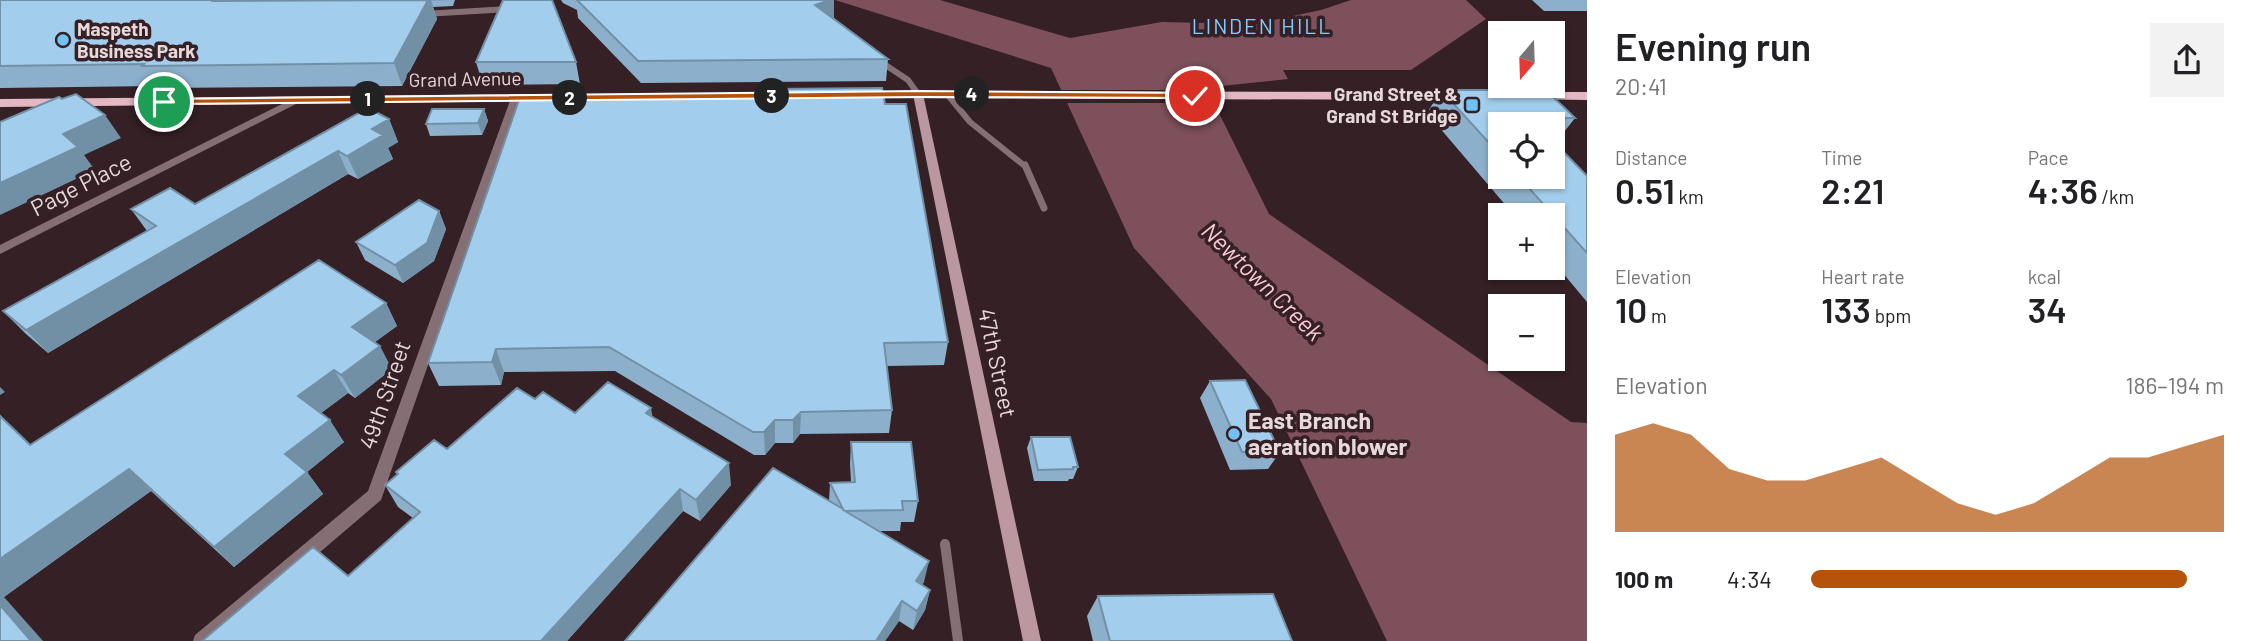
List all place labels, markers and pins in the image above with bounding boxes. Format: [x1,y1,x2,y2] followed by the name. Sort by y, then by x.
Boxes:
[77,17,195,62] place label: Maspeth Business Park
[55,32,71,48] marker: Maspeth Business Park
[1165,66,1225,126] pin
[134,72,194,132] pin
[954,76,990,112] pin: 4
[754,78,790,114] pin: 3
[552,80,588,116] pin: 2
[350,82,386,116] pin: 1
[1326,82,1458,127] place label: Grand Street & Grand St Bridge
[1464,97,1480,113] marker: Grand Street & Grand St Bridge
[1248,406,1407,460] place label: East Branch aeration blower
[1226,426,1242,442] marker: East Branch aeration blower

